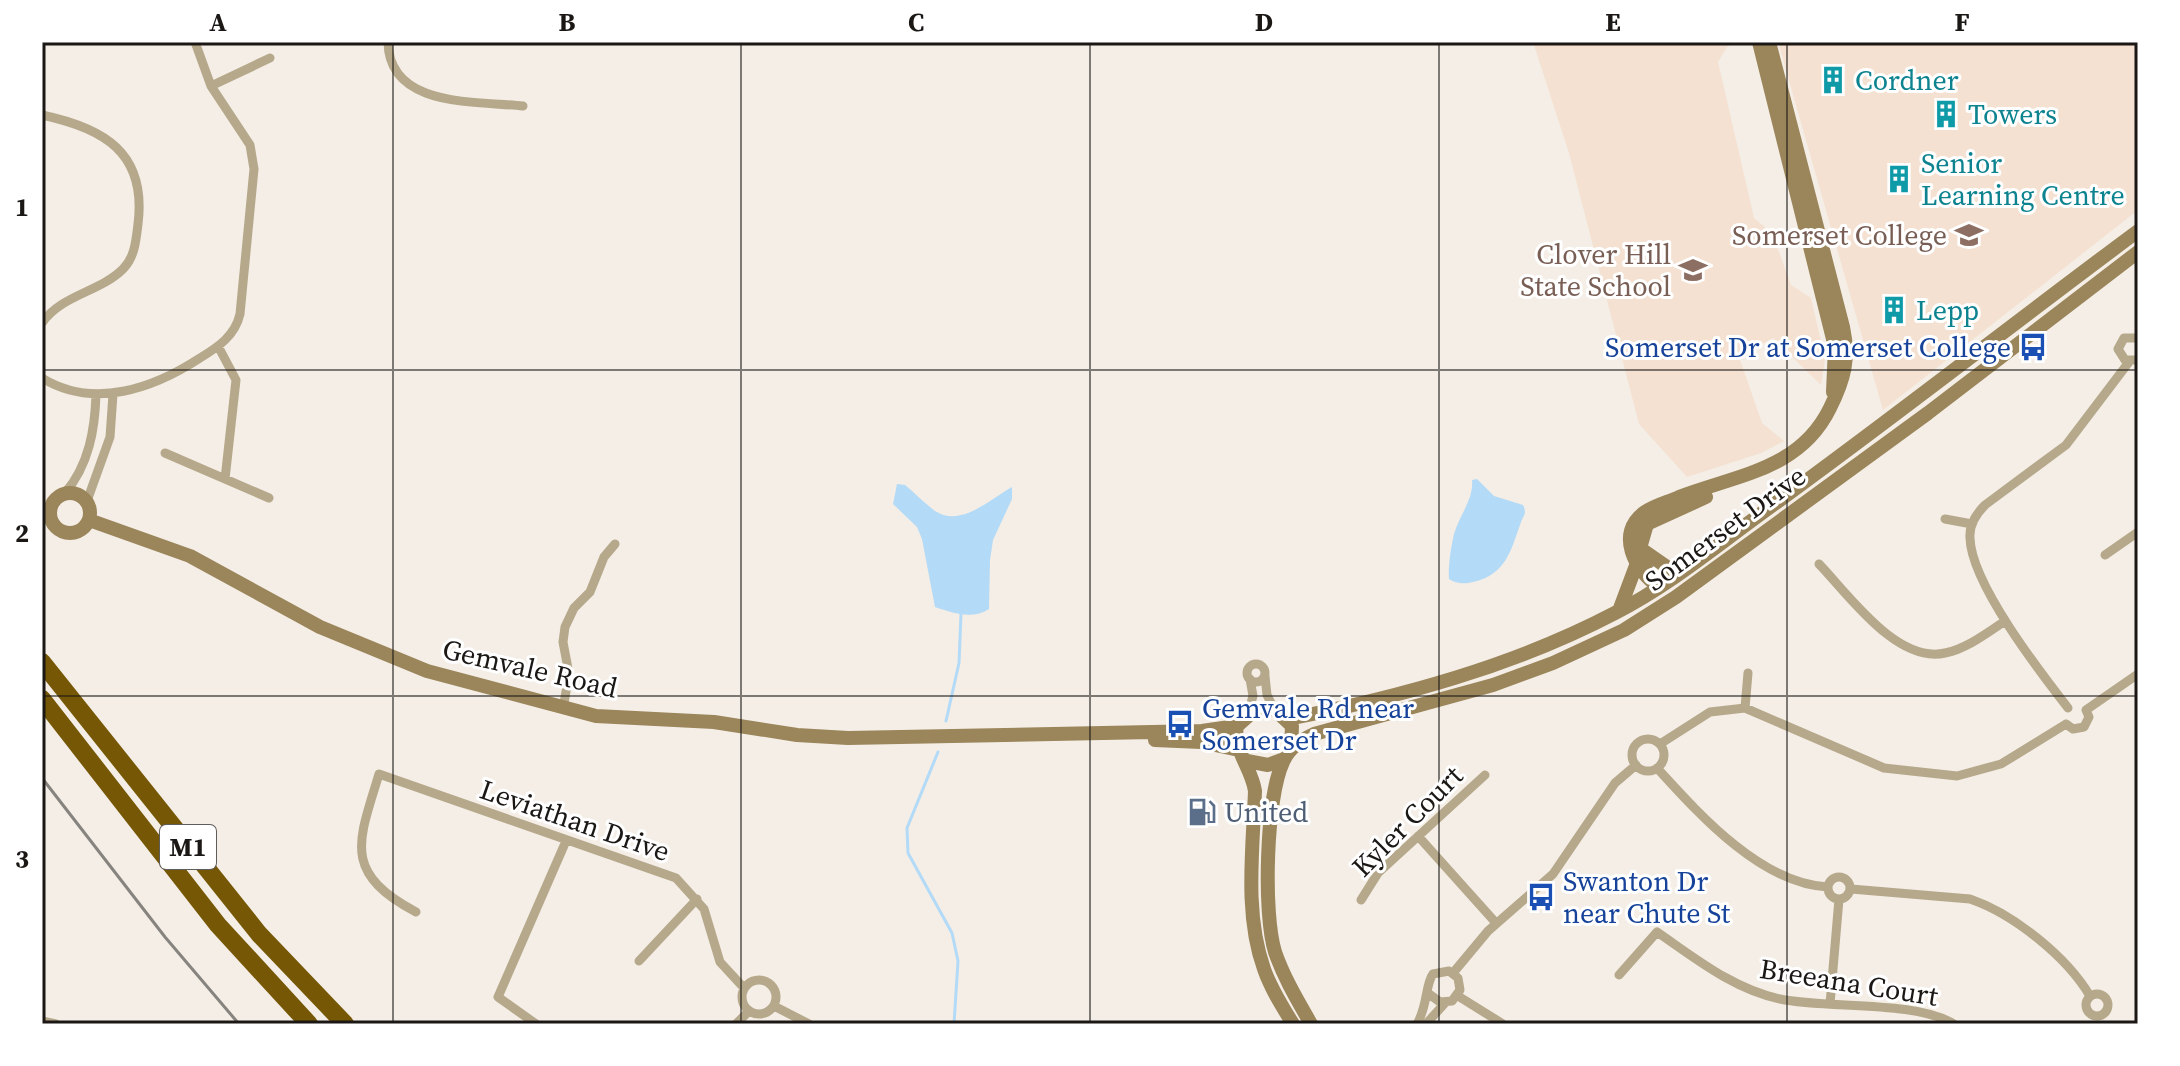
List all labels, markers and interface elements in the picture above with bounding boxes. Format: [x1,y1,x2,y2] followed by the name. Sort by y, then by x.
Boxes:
[209,4,227,40] text: A
[559,4,576,40] text: B
[908,4,924,40] text: C
[1255,4,1273,40] text: D
[1605,4,1621,40] text: E
[1954,4,1970,40] text: F
[1855,61,1959,99] place label: Cordner
[1818,65,1848,95] building icon: Cordner
[1968,95,2057,133] place label: Towers
[1931,99,1961,129] building icon: Towers
[1921,144,2125,214] place label: Senior Learning Centre
[1884,164,1914,194] building icon: Senior Learning Centre
[15,189,29,225] text: 1
[1732,216,1947,254] place label: Somerset College
[1954,220,1984,250] school or university icon: Somerset College
[1520,235,1671,305] place label: Clover Hill State School
[1678,255,1708,285] school or university icon: Clover Hill State School
[1916,291,1979,329] place label: Lepp
[1879,295,1909,325] building icon: Lepp
[1605,328,2011,366] place label: Somerset Dr at Somerset College
[2018,332,2048,362] bus stop icon: Somerset Dr at Somerset College
[1637,457,1813,599] street label: Somerset Drive
[15,515,29,551] text: 2
[439,629,621,707] street label: Gemvale Road
[1202,689,1414,759] place label: Gemvale Rd near Somerset Dr
[1165,709,1195,739] bus stop icon: Gemvale Rd near Somerset Dr
[1343,757,1471,885] street label: Kyler Court
[475,770,675,870] street label: Leviathan Drive
[1224,793,1308,831] place label: United
[1187,797,1217,827] fuel station icon: United
[160,825,216,869] road number: M1
[15,841,29,877] text: 3
[1563,862,1731,932] place label: Swanton Dr near Chute St
[1526,882,1556,912] bus stop icon: Swanton Dr near Chute St
[1757,949,1942,1015] street label: Breeana Court

